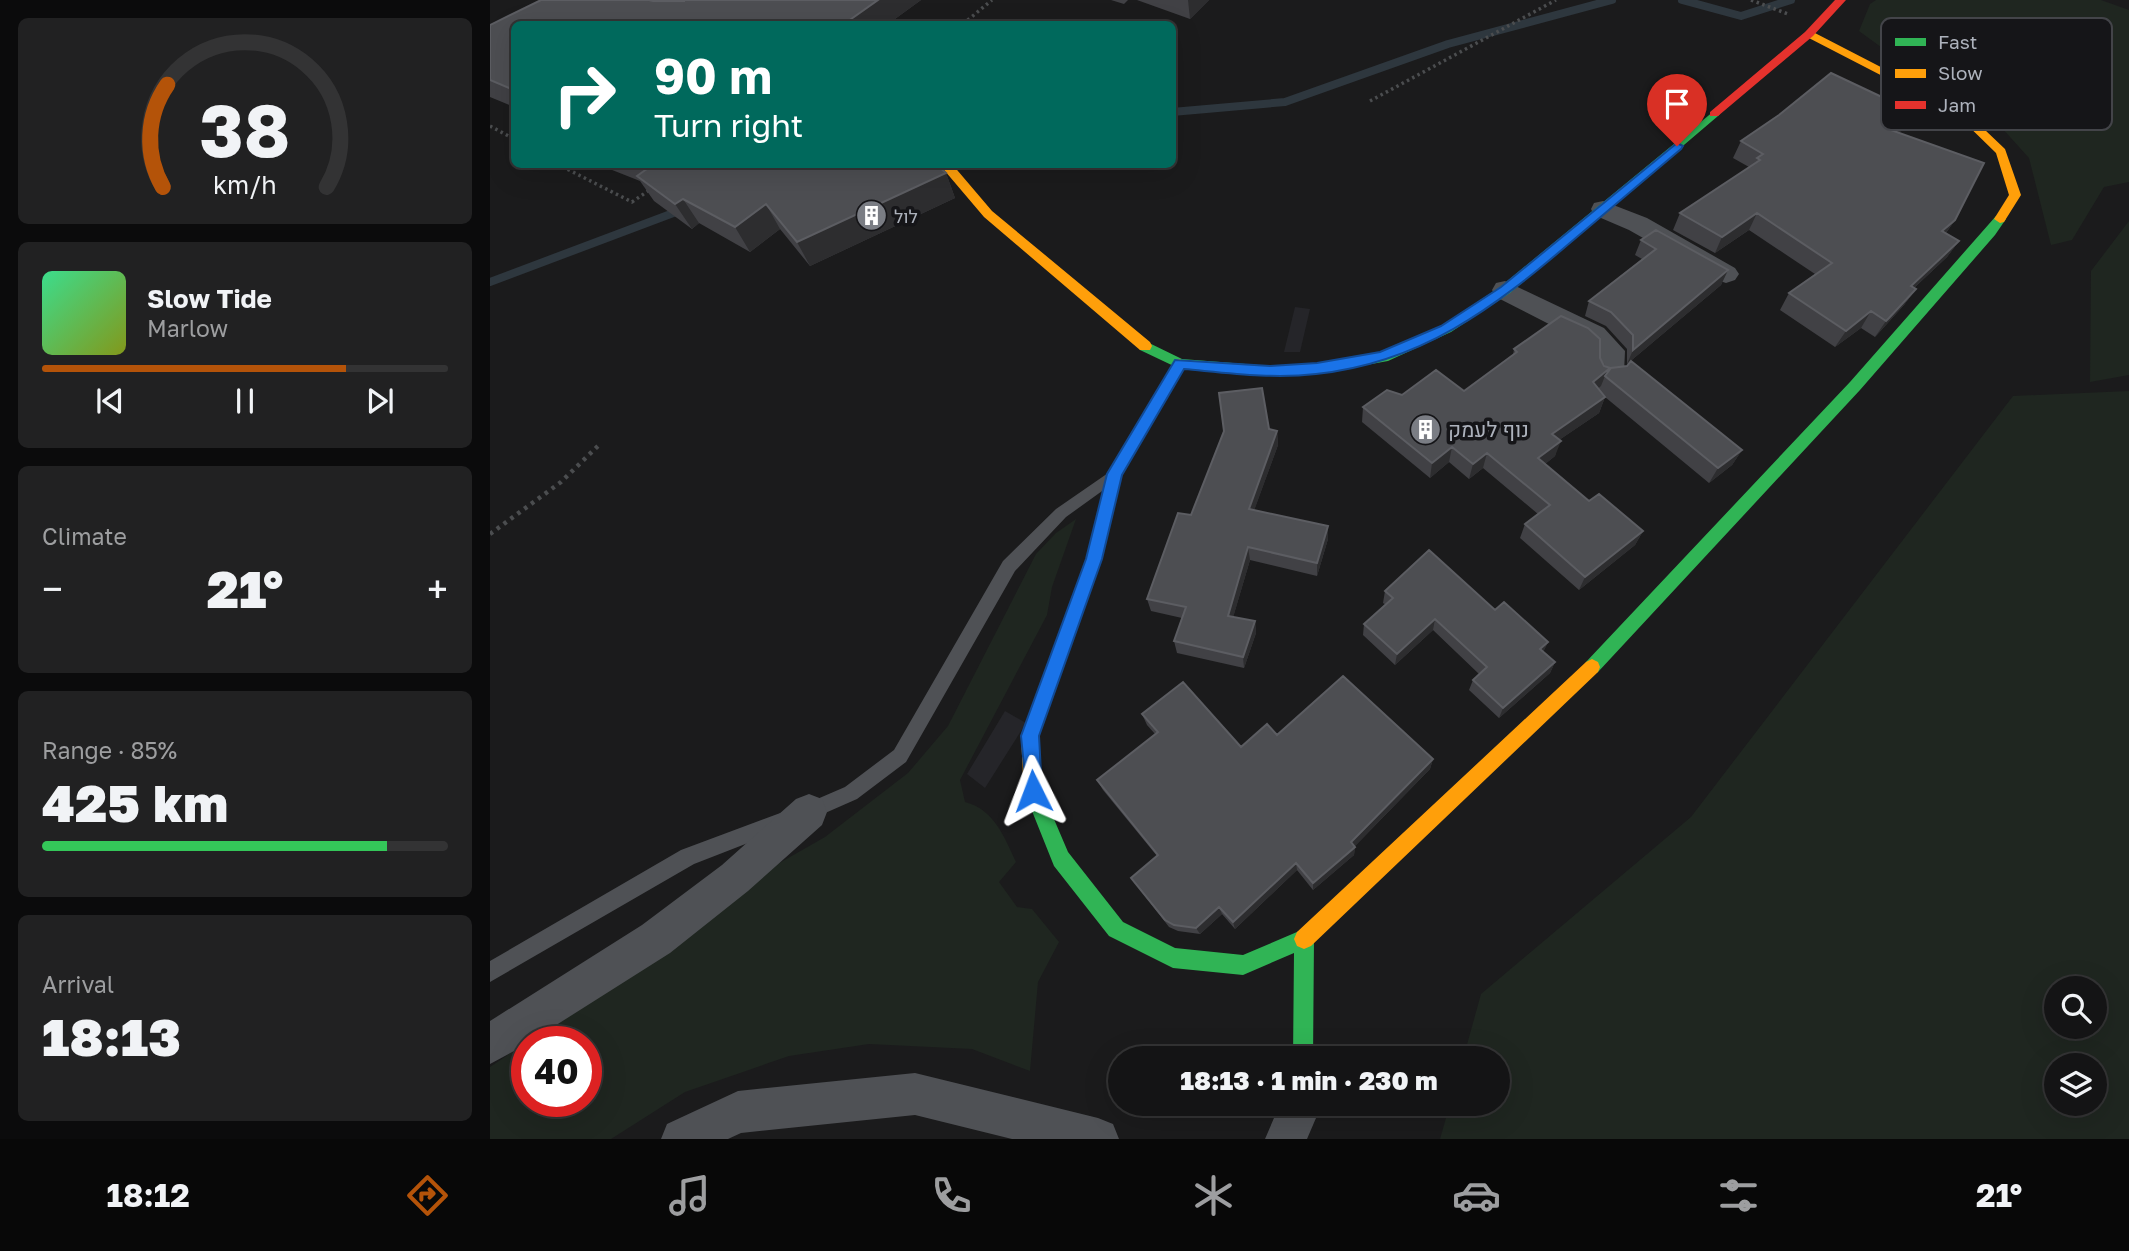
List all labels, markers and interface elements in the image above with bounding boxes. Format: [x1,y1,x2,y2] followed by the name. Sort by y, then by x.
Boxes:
[1881,18,2112,130] legend
[1938,30,1977,53] text: Fast
[654,46,772,105] text: 90 m
[539,49,630,140] icon: right
[1938,61,1983,84] text: Slow
[1647,74,1707,146] pin
[1658,85,1696,123] icon: arrive
[200,86,291,173] text: 38
[1938,93,1976,116] text: Jam
[654,106,803,144] text: Turn right
[213,169,277,200] text: km/h
[854,199,888,233] building icon: לול
[894,205,918,227] place label: לול
[147,283,272,314] text: Slow Tide
[147,314,228,342] text: Marlow
[91,382,129,420] icon: previous
[226,382,264,420] icon: pause
[361,382,399,420] icon: next
[1408,412,1442,446] building icon: נוף לעמק
[1448,416,1529,442] place label: נוף לעמק
[42,522,127,550] text: Climate
[207,557,283,619] text: 21°
[42,566,63,611] text: −
[427,566,448,611] text: +
[42,736,177,764] text: Range · 85%
[996,754,1070,828] position arrow
[42,771,228,833] text: 425 km
[42,970,114,998] text: Arrival
[2044,976,2107,1116] map controls
[2044,976,2107,1039] button: search
[42,1005,181,1067] text: 18:13
[511,1026,602,1117] speed limit sign: 40
[2044,1053,2107,1116] button: layers
[1180,1065,1438,1096] text: 18:13 · 1 min · 230 m
[403,1171,452,1220] icon: directions
[665,1171,714,1220] icon: music
[927,1171,976,1220] icon: phone
[1189,1171,1238,1220] icon: climate
[1452,1171,1501,1220] icon: car
[1714,1171,1763,1220] icon: filters
[107,1176,190,1214] text: 18:12
[1976,1176,2022,1214] text: 21°

